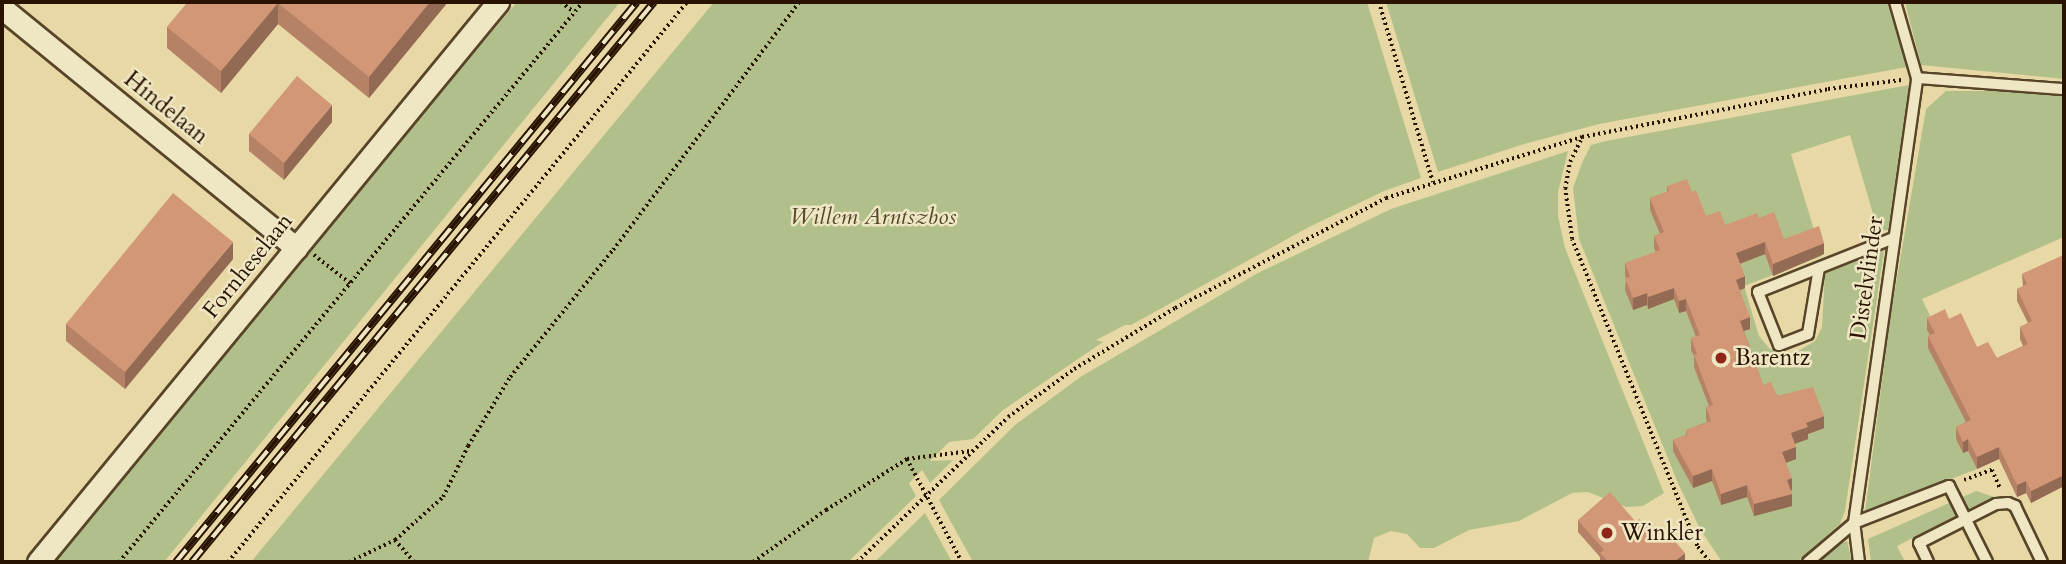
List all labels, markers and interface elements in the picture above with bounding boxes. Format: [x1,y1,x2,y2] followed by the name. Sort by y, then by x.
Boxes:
[118,66,214,150] street label: Hindelaan
[790,203,956,231] park label: Willem Arntszbos
[197,208,299,324] street label: Fornheselaan
[1845,214,1889,342] street label: Distelvlinder
[1735,344,1810,372] place label: Barentz
[1713,350,1729,366] marker: Barentz
[1621,519,1703,547] place label: Winkler
[1599,525,1615,541] marker: Winkler

